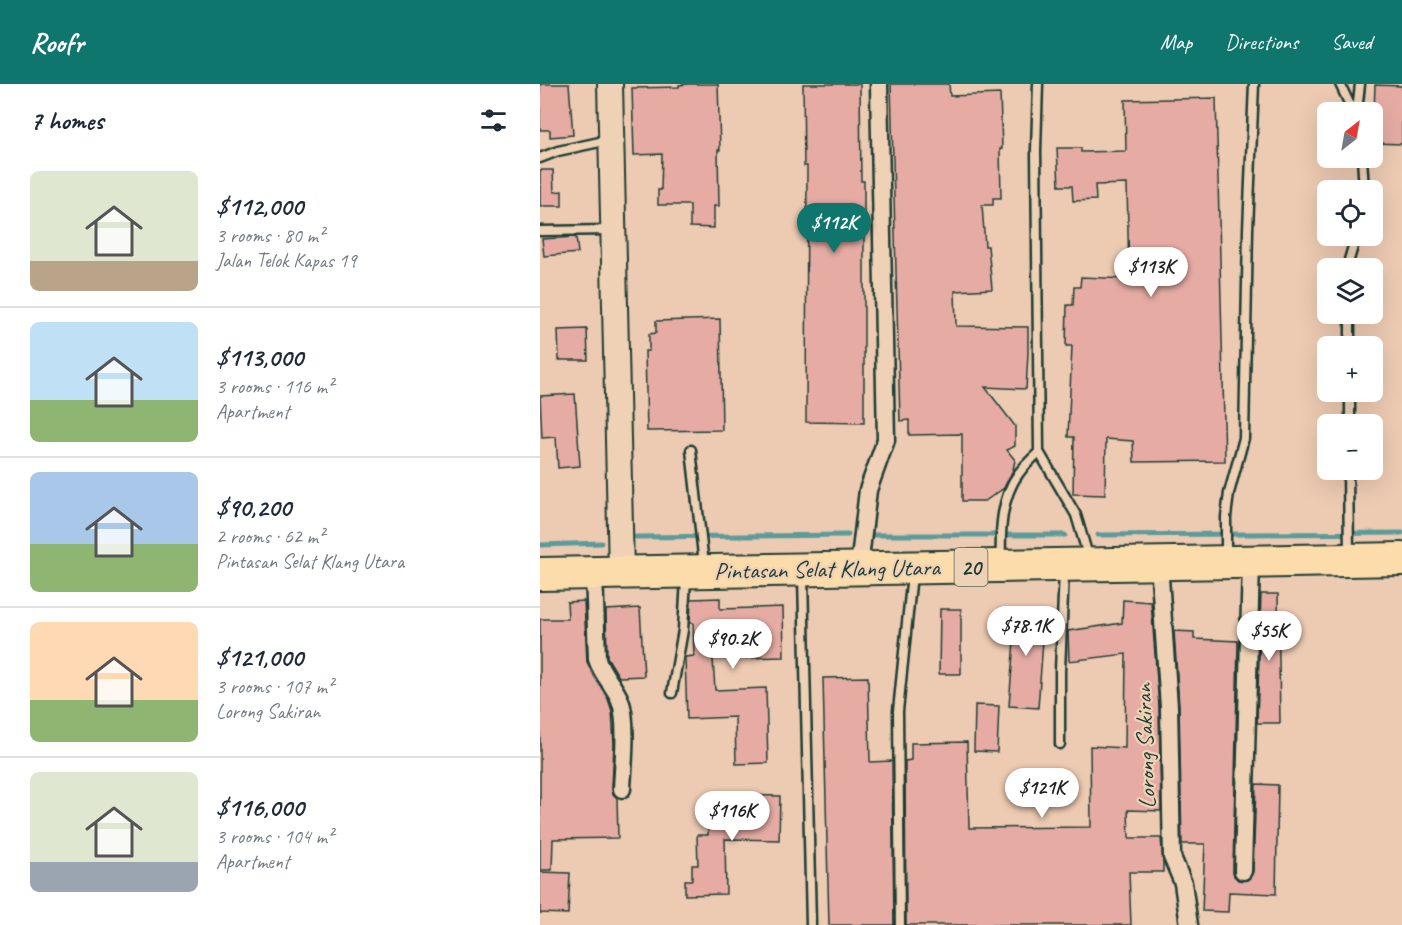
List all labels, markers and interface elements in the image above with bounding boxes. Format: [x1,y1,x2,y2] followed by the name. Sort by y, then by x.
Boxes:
[30,25,84,60] text: Roofr
[1160,29,1192,55] text: Map
[1225,29,1298,55] text: Directions
[1331,29,1372,55] text: Saved
[1317,102,1383,168] north arrow
[1317,102,1383,480] map controls
[30,104,103,137] text: 7 homes
[477,104,510,137] icon: filters
[1317,180,1383,246] button: locate
[216,190,303,223] text: $112,000
[78,195,150,267] icon: home
[792,203,876,254] pin: $112K
[811,210,857,235] text: $112K
[216,223,324,248] text: 3 rooms · 80 m²
[1109,247,1193,298] pin: $113K
[216,248,356,273] text: Jalan Telok Kapas 19
[1128,254,1174,279] text: $113K
[1317,258,1383,324] button: layers
[1317,336,1383,402] button: +
[216,341,303,374] text: $113,000
[78,346,150,418] icon: home
[216,374,333,399] text: 3 rooms · 116 m²
[216,399,289,424] text: Apartment
[1317,414,1383,480] button: −
[216,491,291,524] text: $90,200
[78,496,150,568] icon: home
[216,524,324,549] text: 2 rooms · 62 m²
[954,548,988,586] road number: 20
[216,549,404,574] text: Pintasan Selat Klang Utara
[714,552,941,586] street label: Pintasan Selat Klang Utara
[977,606,1075,657] pin: $78.1K
[1233,611,1305,662] pin: $55K
[1001,613,1051,638] text: $78.1K
[1251,618,1287,643] text: $55K
[684,619,782,670] pin: $90.2K
[708,626,758,651] text: $90.2K
[216,641,303,674] text: $121,000
[78,646,150,718] icon: home
[216,674,333,699] text: 3 rooms · 107 m²
[1128,682,1162,809] street label: Lorong Sakiran
[216,699,320,724] text: Lorong Sakiran
[1000,768,1084,819] pin: $121K
[1019,775,1065,800] text: $121K
[216,791,304,824] text: $116,000
[690,791,774,842] pin: $116K
[78,796,150,868] icon: home
[709,798,755,823] text: $116K
[216,824,333,849] text: 3 rooms · 104 m²
[216,849,289,874] text: Apartment

